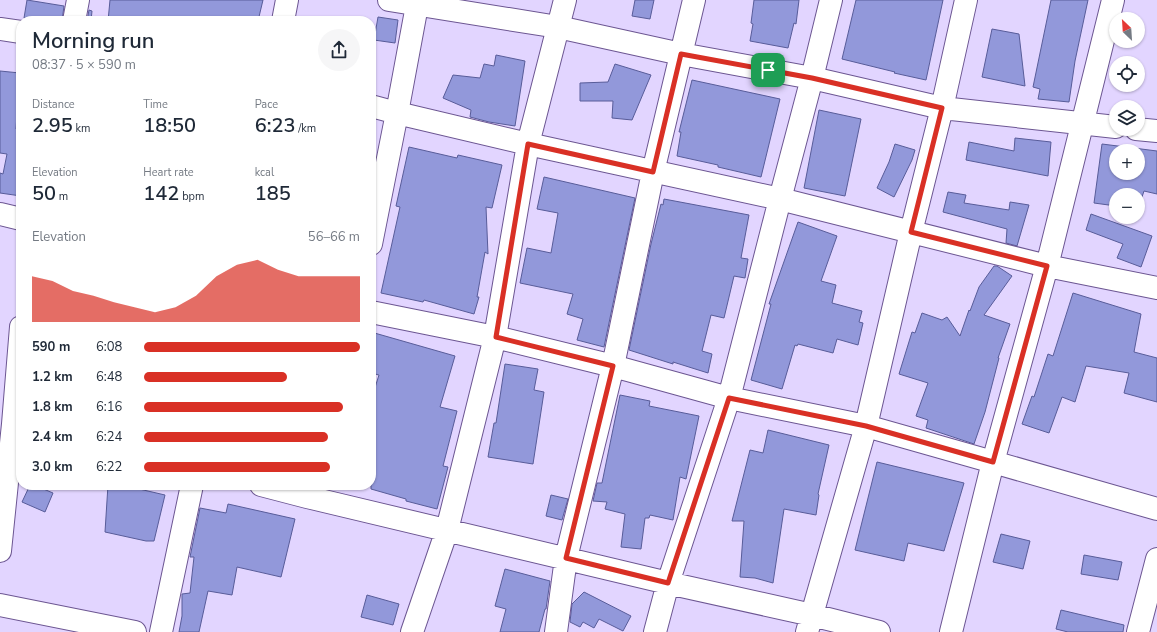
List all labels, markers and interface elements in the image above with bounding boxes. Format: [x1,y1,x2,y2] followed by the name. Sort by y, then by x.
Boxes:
[1109,12,1145,48] north arrow
[1109,12,1145,224] map controls
[32,26,155,56] text: Morning run
[318,29,360,71] button: share
[751,53,785,87] pin
[32,56,136,74] text: 08:37 · 5 × 590 m
[1109,56,1145,92] button: locate
[757,59,779,81] icon: arrive
[32,97,75,112] text: Distance
[143,97,168,112] text: Time
[255,97,278,112] text: Pace
[1109,100,1145,136] button: layers
[32,112,73,139] text: 2.95
[143,112,196,139] text: 18:50
[255,112,295,139] text: 6:23
[73,121,91,136] text: km
[295,121,316,136] text: /km
[1109,144,1145,180] button: +
[32,165,78,180] text: Elevation
[143,165,194,180] text: Heart rate
[255,165,274,180] text: kcal
[32,180,56,207] text: 50
[143,180,179,207] text: 142
[255,180,291,207] text: 185
[1109,188,1145,224] button: −
[56,189,68,204] text: m
[179,189,204,204] text: bpm
[32,228,86,246] text: Elevation
[308,228,360,246] text: 56–66 m
[32,338,70,356] text: 590 m
[96,338,122,356] text: 6:08
[32,368,73,386] text: 1.2 km
[96,368,122,386] text: 6:48
[32,398,73,416] text: 1.8 km
[96,398,122,416] text: 6:16
[32,428,73,446] text: 2.4 km
[96,428,122,446] text: 6:24
[32,458,73,476] text: 3.0 km
[96,458,122,476] text: 6:22

